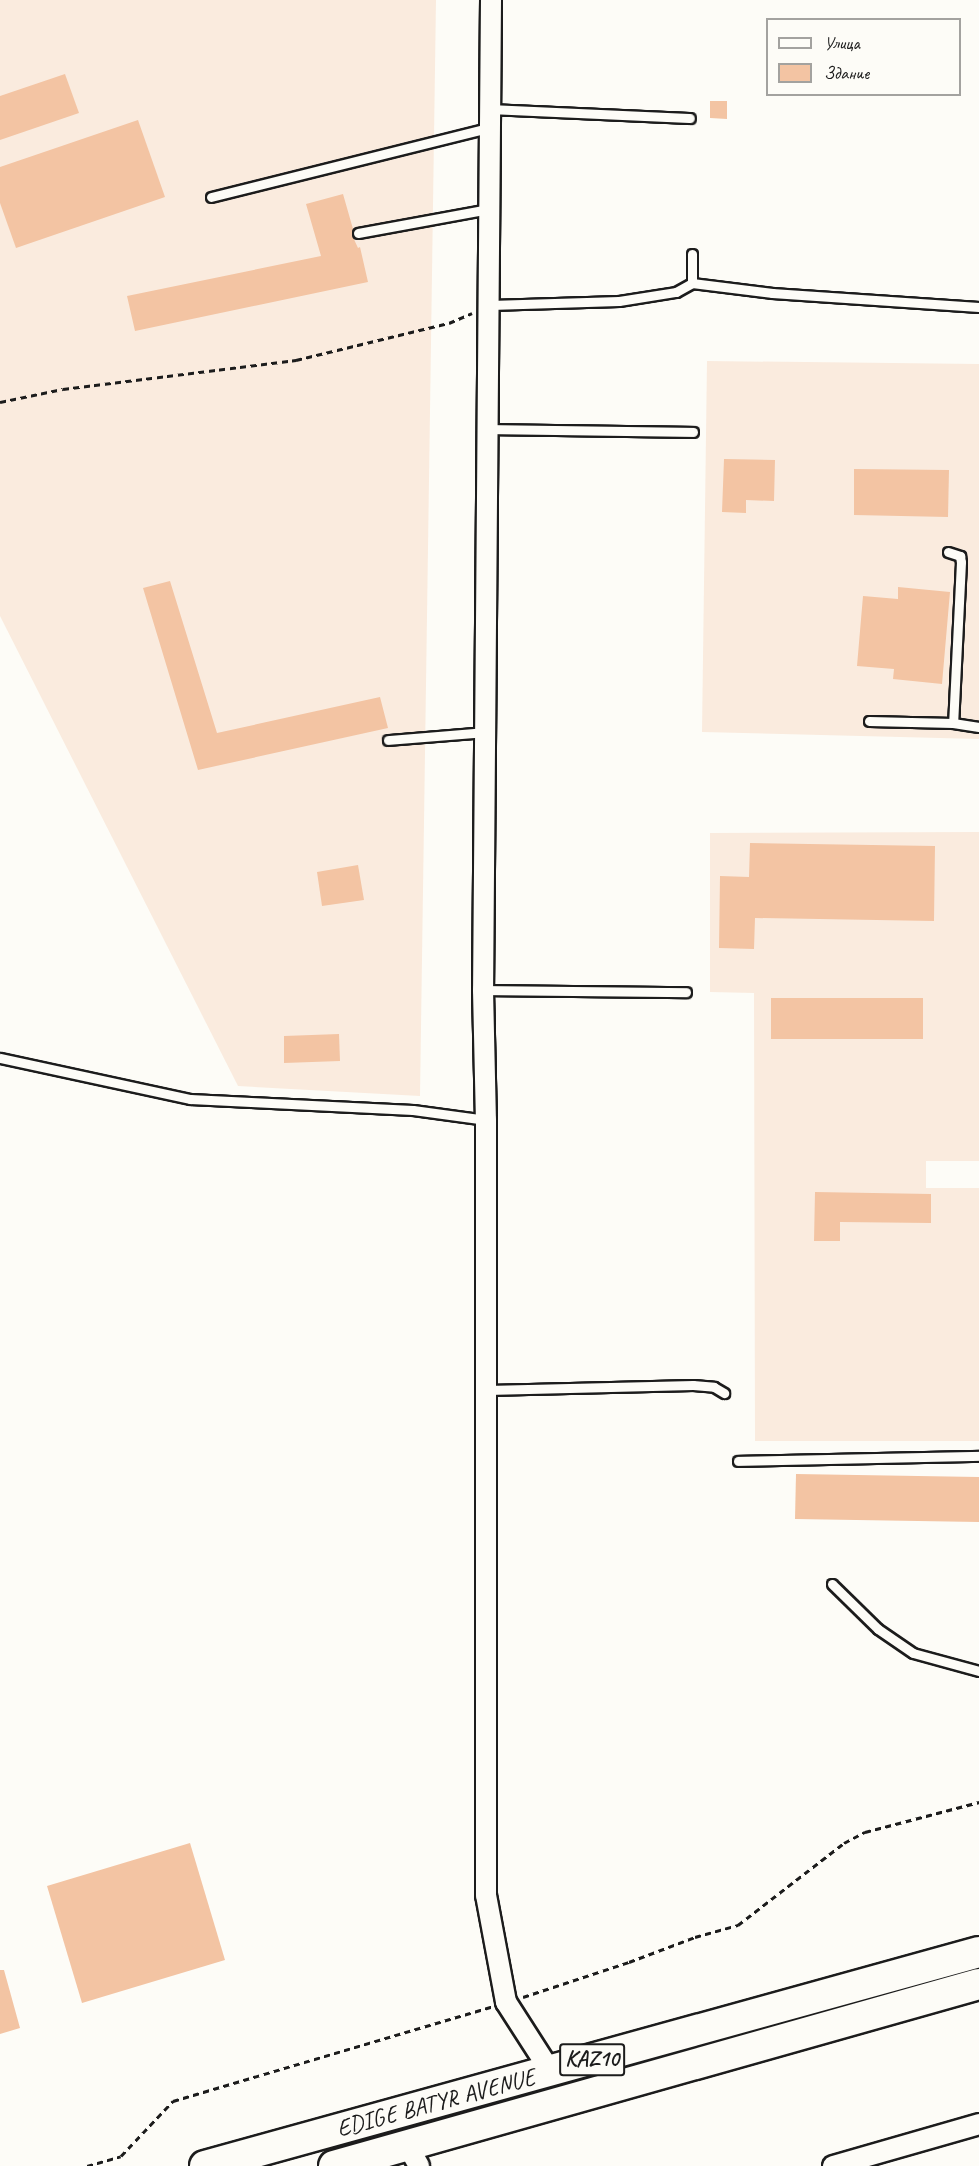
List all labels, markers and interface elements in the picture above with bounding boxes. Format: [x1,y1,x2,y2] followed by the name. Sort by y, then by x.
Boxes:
[766,18,961,96] legend
[824,32,860,54] text: Улица
[824,62,869,84] text: Здание
[559,2041,625,2079] road number: KAZ10
[333,2063,539,2143] street label: EDIGE BATYR AVENUE

